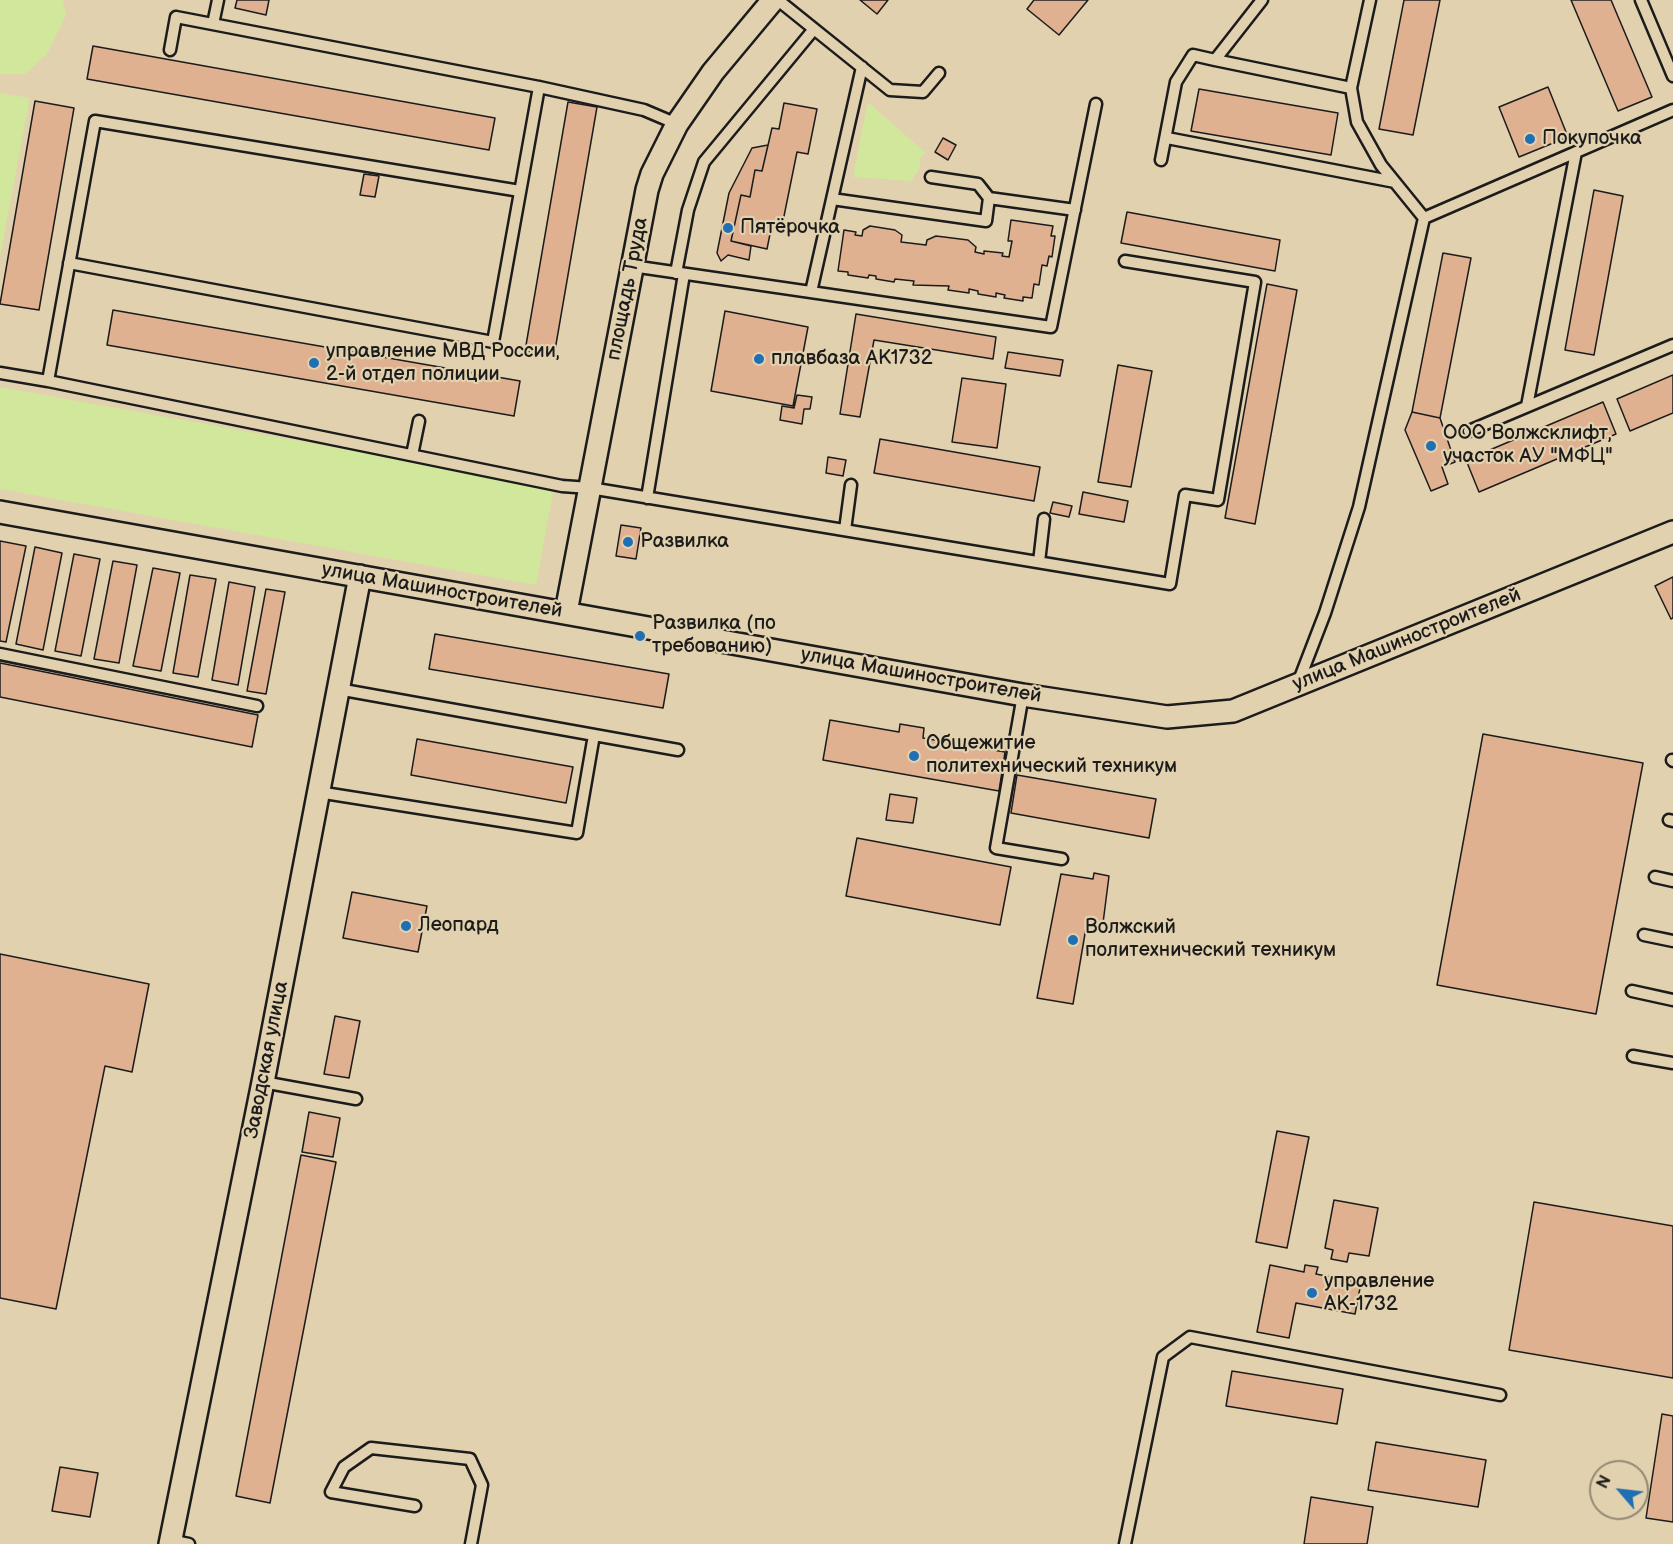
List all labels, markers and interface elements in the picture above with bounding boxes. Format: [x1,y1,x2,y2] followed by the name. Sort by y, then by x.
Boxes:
[1542,127,1642,151] place label: Покупочка
[1523,132,1537,146] marker: Покупочка
[602,215,654,363] street label: площадь Труда
[740,216,840,240] place label: Пятёрочка
[721,221,735,235] marker: Пятёрочка
[326,340,560,387] place label: управление МВД России, 2-й отдел полиции
[771,347,933,371] place label: плавбаза АК1732
[752,352,766,366] marker: плавбаза АК1732
[307,356,321,370] marker: управление МВД России, 2-й отдел полиции
[1443,422,1613,469] place label: ООО Волжсклифт, участок АУ "МФЦ"
[1424,439,1438,453] marker: ООО Волжсклифт, участок АУ "МФЦ"
[640,530,729,554] place label: Развилка
[621,535,635,549] marker: Развилка
[320,558,564,624] street label: улица Машиностроителей
[1289,583,1525,697] street label: улица Машиностроителей
[652,612,776,659] place label: Развилка (по требованию)
[633,629,647,643] marker: Развилка (по требованию)
[799,643,1043,709] street label: улица Машиностроителей
[926,732,1177,779] place label: Общежитие политехнический техникум
[907,749,921,763] marker: Общежитие политехнический техникум
[418,914,499,938] place label: Леопард
[1085,916,1336,963] place label: Волжский политехнический техникум
[399,919,413,933] marker: Леопард
[1066,933,1080,947] marker: Волжский политехнический техникум
[240,979,294,1141] street label: Заводская улица
[1324,1270,1434,1317] place label: управление AK-1732
[1305,1286,1319,1300] marker: управление AK-1732
[1589,1460,1649,1520] north arrow
[1593,1472,1616,1492] text: N

